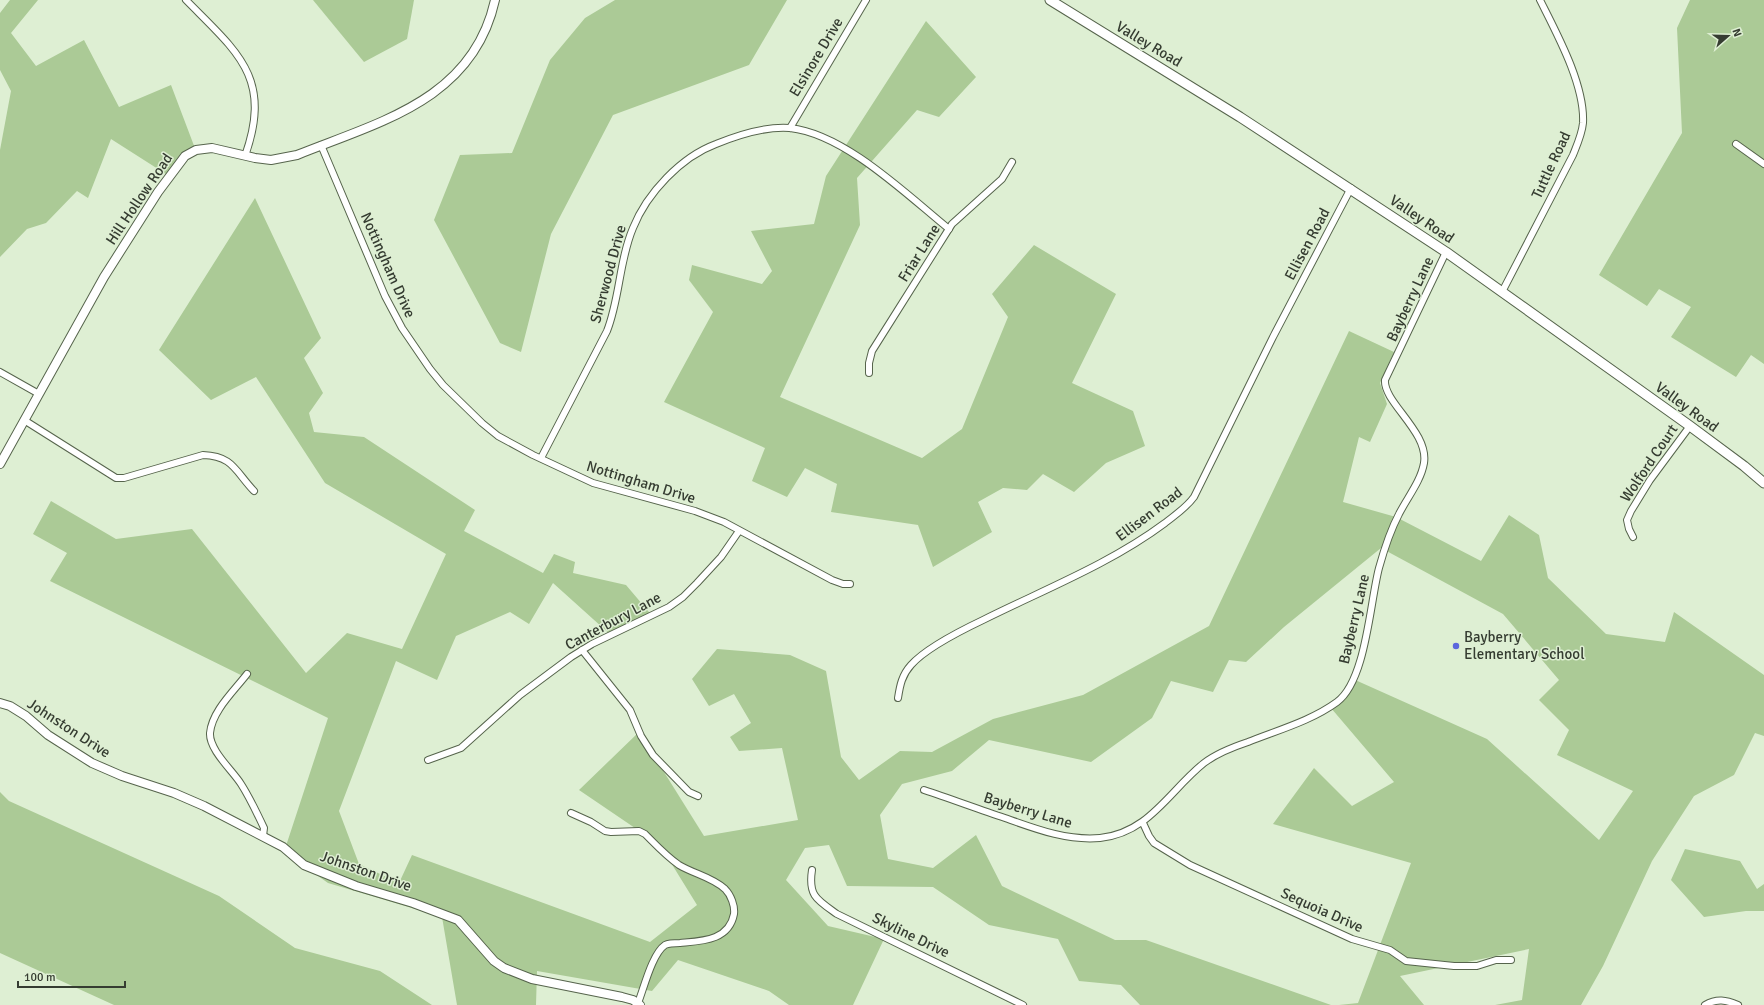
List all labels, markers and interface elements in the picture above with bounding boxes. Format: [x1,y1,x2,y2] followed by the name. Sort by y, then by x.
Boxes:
[785,14,847,100] street label: Elsinore Drive
[1708,16,1748,56] north arrow
[1113,17,1185,71] street label: Valley Road
[1730,27,1744,39] text: N
[1528,129,1574,201] street label: Tuttle Road
[102,150,176,248] street label: Hill Hollow Road
[1386,191,1458,247] street label: Valley Road
[1281,205,1333,283] street label: Ellisen Road
[357,210,419,320] street label: Nottingham Drive
[894,221,944,285] street label: Friar Lane
[586,223,630,325] street label: Sherwood Drive
[1382,254,1438,344] street label: Bayberry Lane
[1652,378,1722,436] street label: Valley Road
[1616,421,1682,505] street label: Wolford Court
[584,457,698,507] street label: Nottingham Drive
[1112,483,1186,545] street label: Ellisen Road
[1335,572,1373,666] street label: Bayberry Lane
[562,588,664,654] street label: Canterbury Lane
[1464,628,1585,663] place label: Bayberry Elementary School
[1451,641,1461,651] marker: Bayberry Elementary School
[24,694,114,762] street label: Johnston Drive
[982,788,1074,832] street label: Bayberry Lane
[318,847,414,895] street label: Johnston Drive
[1278,884,1366,936] street label: Sequoia Drive
[869,909,953,961] street label: Skyline Drive
[18,963,125,989] scale bar
[24,970,56,985] text: 100 m

